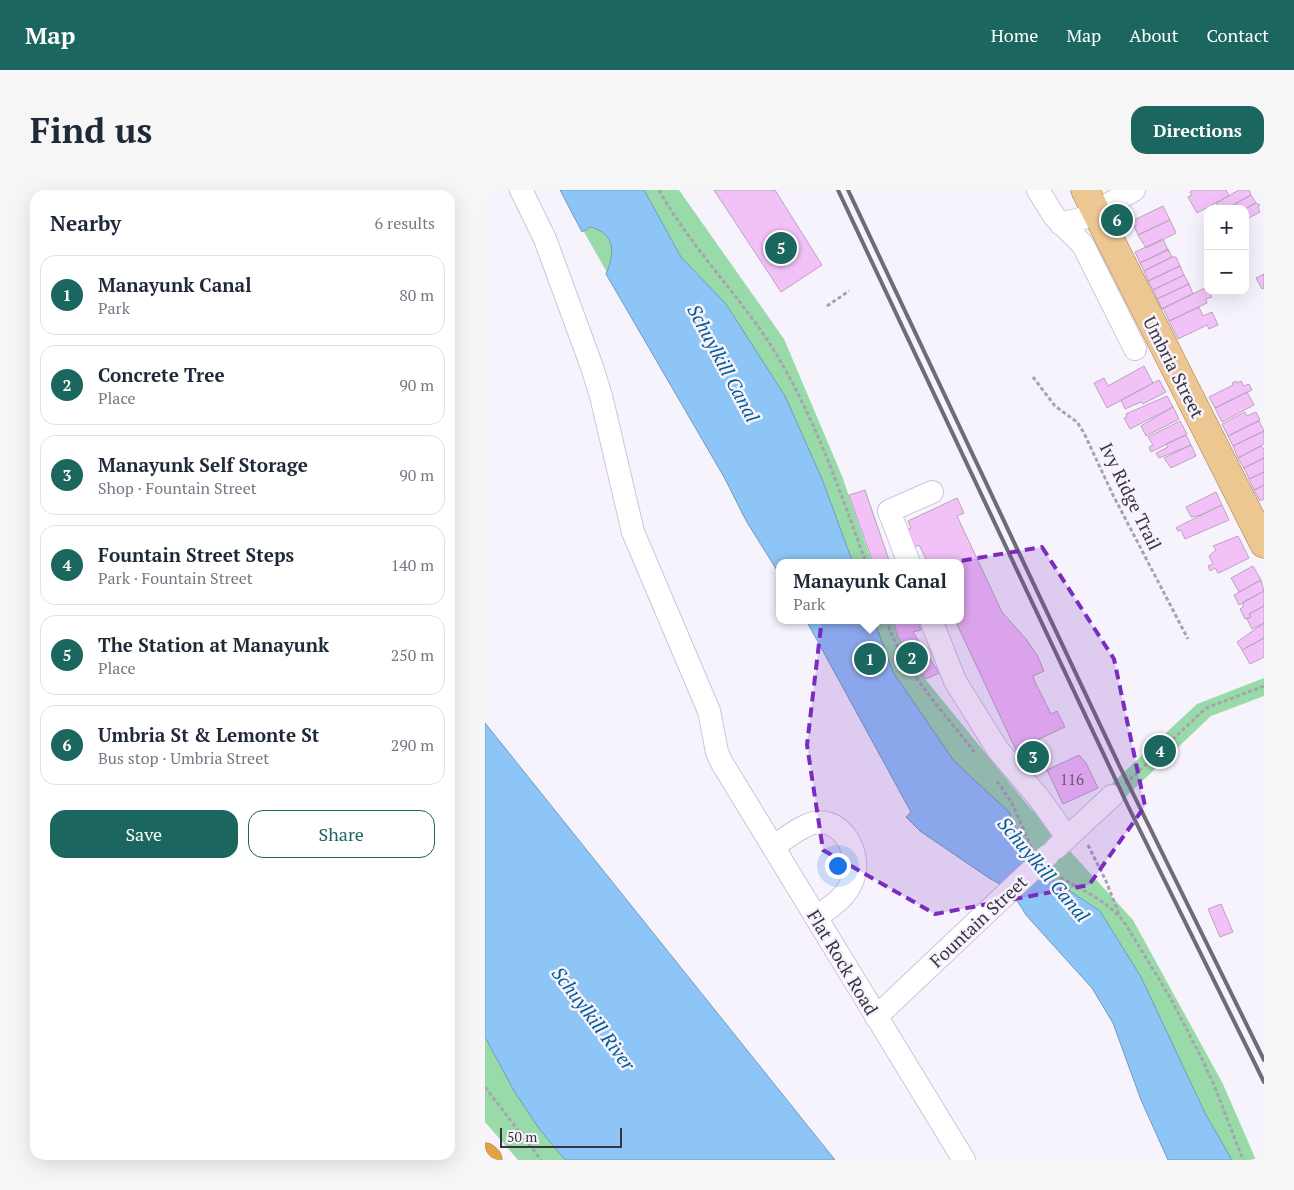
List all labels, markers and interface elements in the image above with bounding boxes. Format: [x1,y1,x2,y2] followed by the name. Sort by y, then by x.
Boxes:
[25,19,75,51] text: Map
[991,23,1038,47] text: Home
[1066,23,1101,47] text: Map
[1129,23,1178,47] text: About
[1206,23,1269,47] text: Contact
[1131,106,1264,154] button: Directions
[30,107,152,153] text: Find us
[1101,201,1133,239] pin: 6
[1204,205,1249,295] map controls
[1204,205,1249,250] button: +
[50,209,121,237] text: Nearby
[375,212,435,234] text: 6 results
[765,229,797,267] pin: 5
[1204,250,1249,295] button: −
[98,272,251,297] text: Manayunk Canal
[62,284,72,306] text: 1
[399,284,434,306] text: 80 m
[98,297,130,319] text: Park
[682,300,766,427] water label: Schuylkill Canal
[1138,312,1210,422] street label: Umbria Street
[98,362,225,387] text: Concrete Tree
[62,374,72,396] text: 2
[399,374,434,396] text: 90 m
[98,387,136,409] text: Place
[1095,438,1167,554] street label: Ivy Ridge Trail
[98,452,308,477] text: Manayunk Self Storage
[62,464,72,486] text: 3
[399,464,434,486] text: 90 m
[98,477,257,499] text: Shop · Fountain Street
[98,542,294,567] text: Fountain Street Steps
[62,554,72,576] text: 4
[391,554,434,576] text: 140 m
[776,559,964,624] popup
[98,567,253,589] text: Park · Fountain Street
[793,568,947,593] text: Manayunk Canal
[793,593,825,615] text: Park
[98,632,329,657] text: The Station at Manayunk
[896,639,928,677] pin: 2
[854,640,886,678] pin: 1
[62,644,72,666] text: 5
[391,644,434,666] text: 250 m
[98,657,136,679] text: Place
[98,722,319,747] text: Umbria St & Lemonte St
[1144,732,1176,770] pin: 4
[62,734,72,756] text: 6
[391,734,434,756] text: 290 m
[1017,738,1049,776] pin: 3
[98,747,269,769] text: Bus stop · Umbria Street
[1060,769,1084,789] house number: 116
[50,810,238,858] button: Save
[248,810,435,858] button: Share
[993,811,1096,927] water label: Schuylkill Canal
[825,853,851,879] your location
[924,869,1032,972] street label: Fountain Street
[802,905,884,1019] street label: Flat Rock Road
[547,961,642,1075] water label: Schuylkill River
[500,1125,623,1148] scale bar
[507,1127,537,1146] text: 50 m

